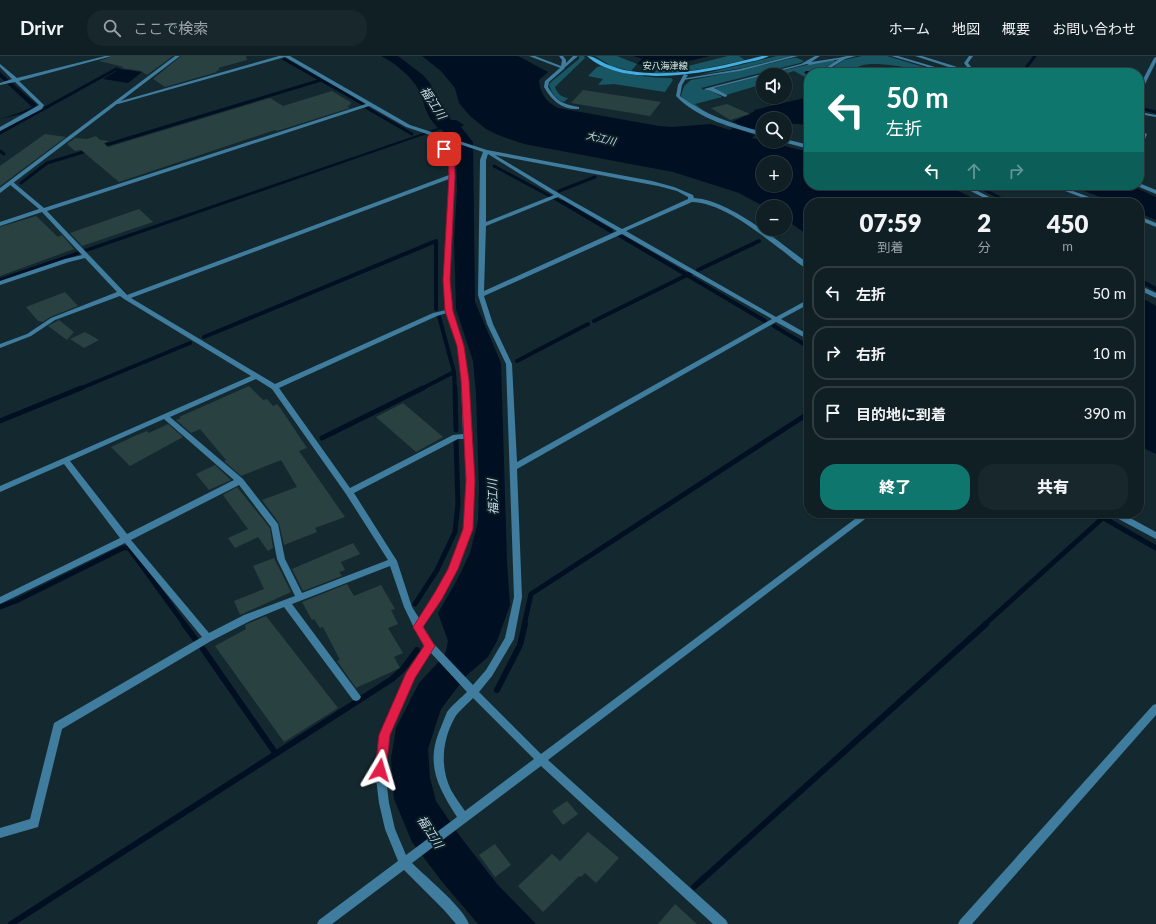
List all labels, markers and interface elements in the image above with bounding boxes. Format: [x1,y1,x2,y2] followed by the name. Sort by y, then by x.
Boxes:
[87,10,367,46] search box
[20,16,63,39] text: Drivr
[101,17,123,39] icon: search
[133,19,208,37] text: ここで検索
[888,20,930,37] text: ホーム
[952,20,980,37] text: 地図
[1002,20,1030,37] text: 概要
[1052,20,1136,37] text: お問い合わせ
[642,60,688,71] street label: 安八海津線
[756,68,792,236] map controls
[756,68,792,104] button: sound
[886,80,949,114] text: 50 m
[417,84,451,124] water label: 福江川
[820,84,872,136] icon: left
[756,112,792,148] button: search
[886,117,922,139] text: 左折
[585,129,618,147] water label: 大江川
[427,132,461,166] pin
[433,138,455,160] icon: arrive
[756,156,792,192] button: +
[921,160,943,182] icon: left
[963,160,985,182] icon: ahead
[1005,160,1027,182] icon: right
[756,200,792,236] button: −
[860,208,922,237] text: 07:59
[977,208,991,237] text: 2
[1047,209,1088,238] text: 450
[1062,238,1073,254] text: m
[878,239,904,255] text: 到着
[978,239,991,255] text: 分
[822,282,844,304] icon: left
[1092,284,1126,302] text: 50 m
[856,285,886,303] text: 左折
[822,342,844,364] icon: right
[1092,344,1126,362] text: 10 m
[856,345,886,363] text: 右折
[822,402,844,424] icon: arrive
[1084,404,1126,422] text: 390 m
[856,405,946,423] text: 目的地に到着
[820,464,970,510] button: 終了
[978,464,1128,510] button: 共有
[484,477,501,515] water label: 福江川
[359,749,401,791] position arrow
[414,813,448,853] water label: 福江川

